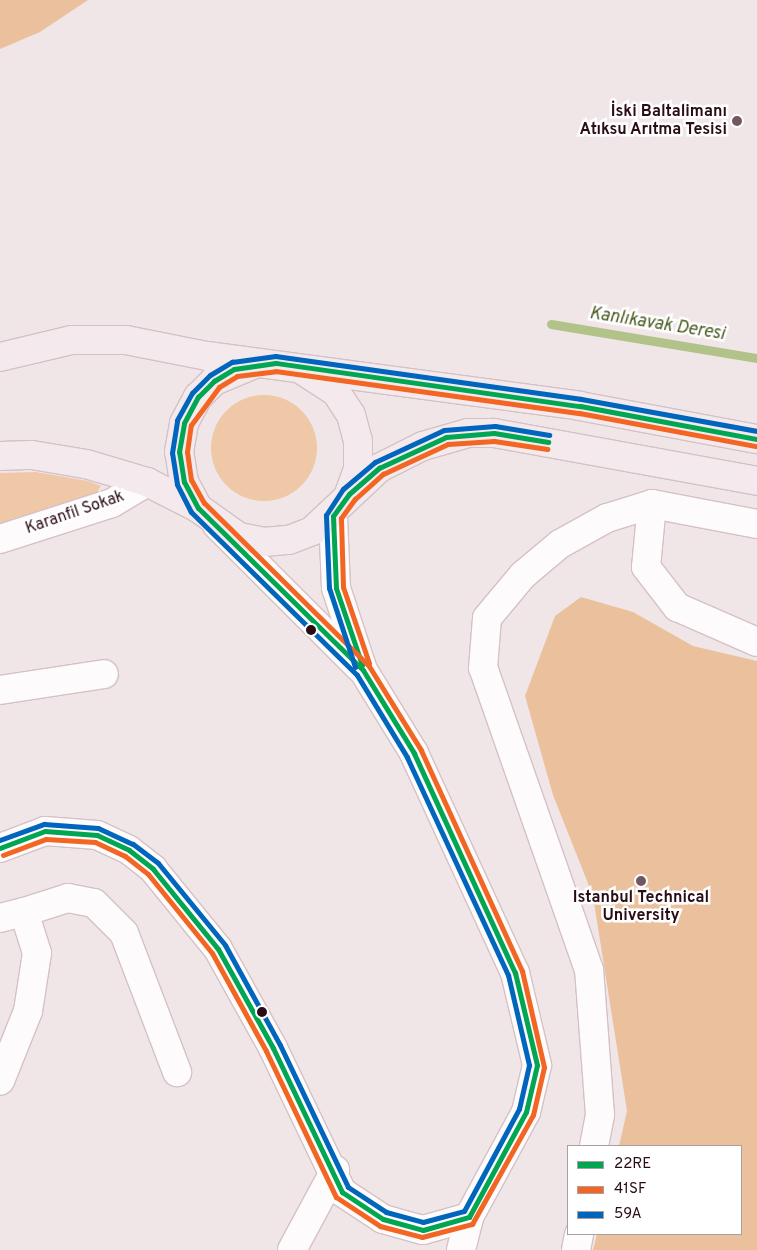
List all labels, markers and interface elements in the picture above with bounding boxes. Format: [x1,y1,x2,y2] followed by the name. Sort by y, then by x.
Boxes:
[579,102,727,140] place label: İski Baltalimanı Atıksu Arıtma Tesisi
[731,115,743,127] marker: İski Baltalimanı Atıksu Arıtma Tesisi
[588,304,726,346] water label: Kanlıkavak Deresi
[23,487,127,539] street label: Karanfil Sokak
[306,625,316,635] unlabelled marker
[635,875,647,887] marker: Istanbul Technical University
[573,888,709,926] place label: Istanbul Technical University
[257,1007,267,1017] unlabelled marker
[567,1145,742,1235] legend
[614,1155,651,1174] text: 22RE
[614,1180,646,1199] text: 41SF
[614,1205,642,1224] text: 59A

